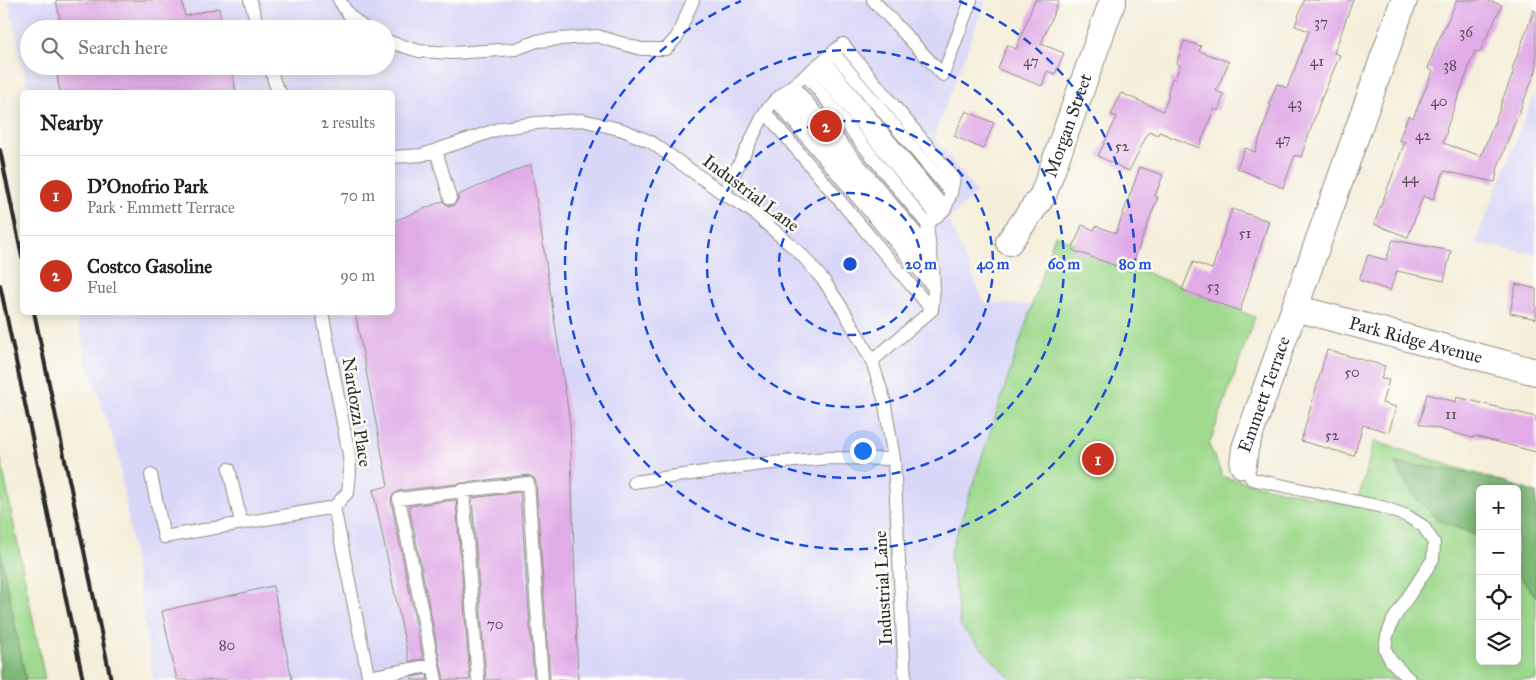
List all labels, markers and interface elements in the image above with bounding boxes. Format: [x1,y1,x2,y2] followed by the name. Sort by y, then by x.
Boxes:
[1314,13,1328,31] house number: 37
[20,20,395,75] search box
[1459,23,1474,41] house number: 36
[38,34,66,62] icon: search
[78,36,168,59] text: Search here
[1023,52,1039,70] house number: 47
[1310,52,1324,70] house number: 41
[1443,56,1457,74] house number: 38
[1039,70,1097,180] street label: Morgan Street
[1430,92,1448,110] house number: 40
[1288,94,1302,112] house number: 43
[810,107,842,145] pin: 2
[40,110,103,136] text: Nearby
[321,113,375,132] text: 2 results
[1415,126,1431,144] house number: 42
[1275,130,1291,148] house number: 47
[1115,137,1130,155] house number: 52
[698,150,804,236] street label: Industrial Lane
[1402,169,1419,187] house number: 44
[87,175,208,198] text: D'Onofrio Park
[53,186,59,205] text: 1
[340,186,375,205] text: 70 m
[87,198,235,217] text: Park · Emmett Terrace
[1239,224,1252,242] house number: 51
[87,255,212,278] text: Costco Gasoline
[841,255,859,273] centre of rings
[905,255,937,273] text: 20 m
[977,255,1010,274] text: 40 m
[1048,255,1081,273] text: 60 m
[1119,255,1152,273] text: 80 m
[52,266,60,285] text: 2
[340,266,375,285] text: 90 m
[1207,277,1219,295] house number: 53
[87,278,117,297] text: Fuel
[1347,312,1485,368] street label: Park Ridge Avenue
[1233,333,1295,455] street label: Emmett Terrace
[337,356,377,468] street label: Nardozzi Place
[1344,363,1360,381] house number: 50
[1445,405,1457,423] house number: 11
[1325,426,1340,444] house number: 52
[850,438,876,464] your location
[1082,440,1114,478] pin: 1
[1476,485,1521,665] map controls
[1476,485,1521,530] button: +
[869,530,897,646] street label: Industrial Lane
[1476,530,1521,575] button: −
[1476,575,1521,620] button: locate
[487,615,503,633] house number: 70
[1476,620,1521,665] button: layers
[219,636,235,654] house number: 80

